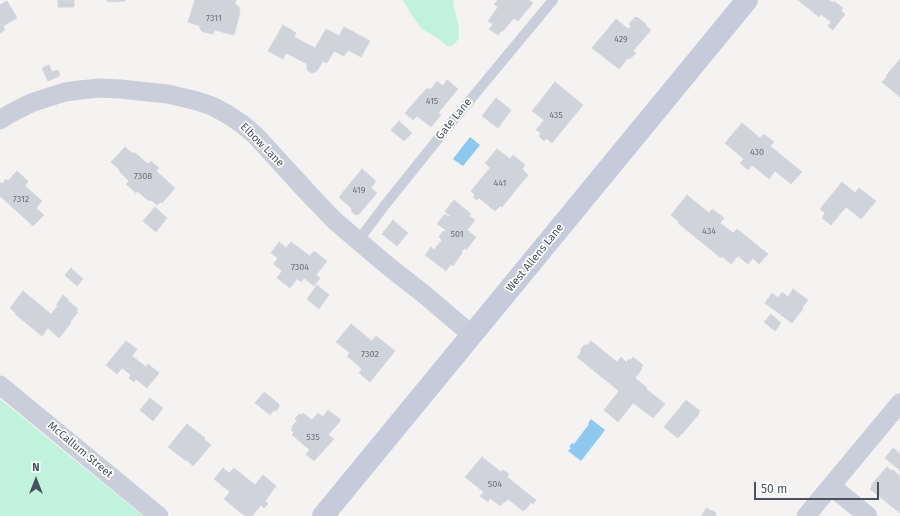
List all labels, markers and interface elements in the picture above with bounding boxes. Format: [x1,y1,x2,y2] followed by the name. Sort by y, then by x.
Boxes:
[206,13,222,23] house number: 7311
[614,34,628,44] house number: 429
[426,96,438,106] house number: 415
[433,96,475,142] street label: Gate Lane
[549,110,563,120] house number: 435
[237,120,287,170] street label: Elbow Lane
[750,147,764,157] house number: 430
[134,171,152,181] house number: 7308
[494,178,506,188] house number: 441
[353,185,365,195] house number: 419
[13,194,29,204] house number: 7312
[503,221,567,295] street label: West Allens Lane
[702,226,716,236] house number: 434
[450,229,464,239] house number: 501
[291,262,309,272] house number: 7304
[361,349,379,359] house number: 7302
[45,419,115,481] street label: McCallum Street
[306,432,320,442] house number: 535
[16,460,56,500] north arrow
[32,461,40,474] text: N
[756,474,881,500] scale bar
[488,479,502,489] house number: 504
[761,482,787,496] text: 50 m

